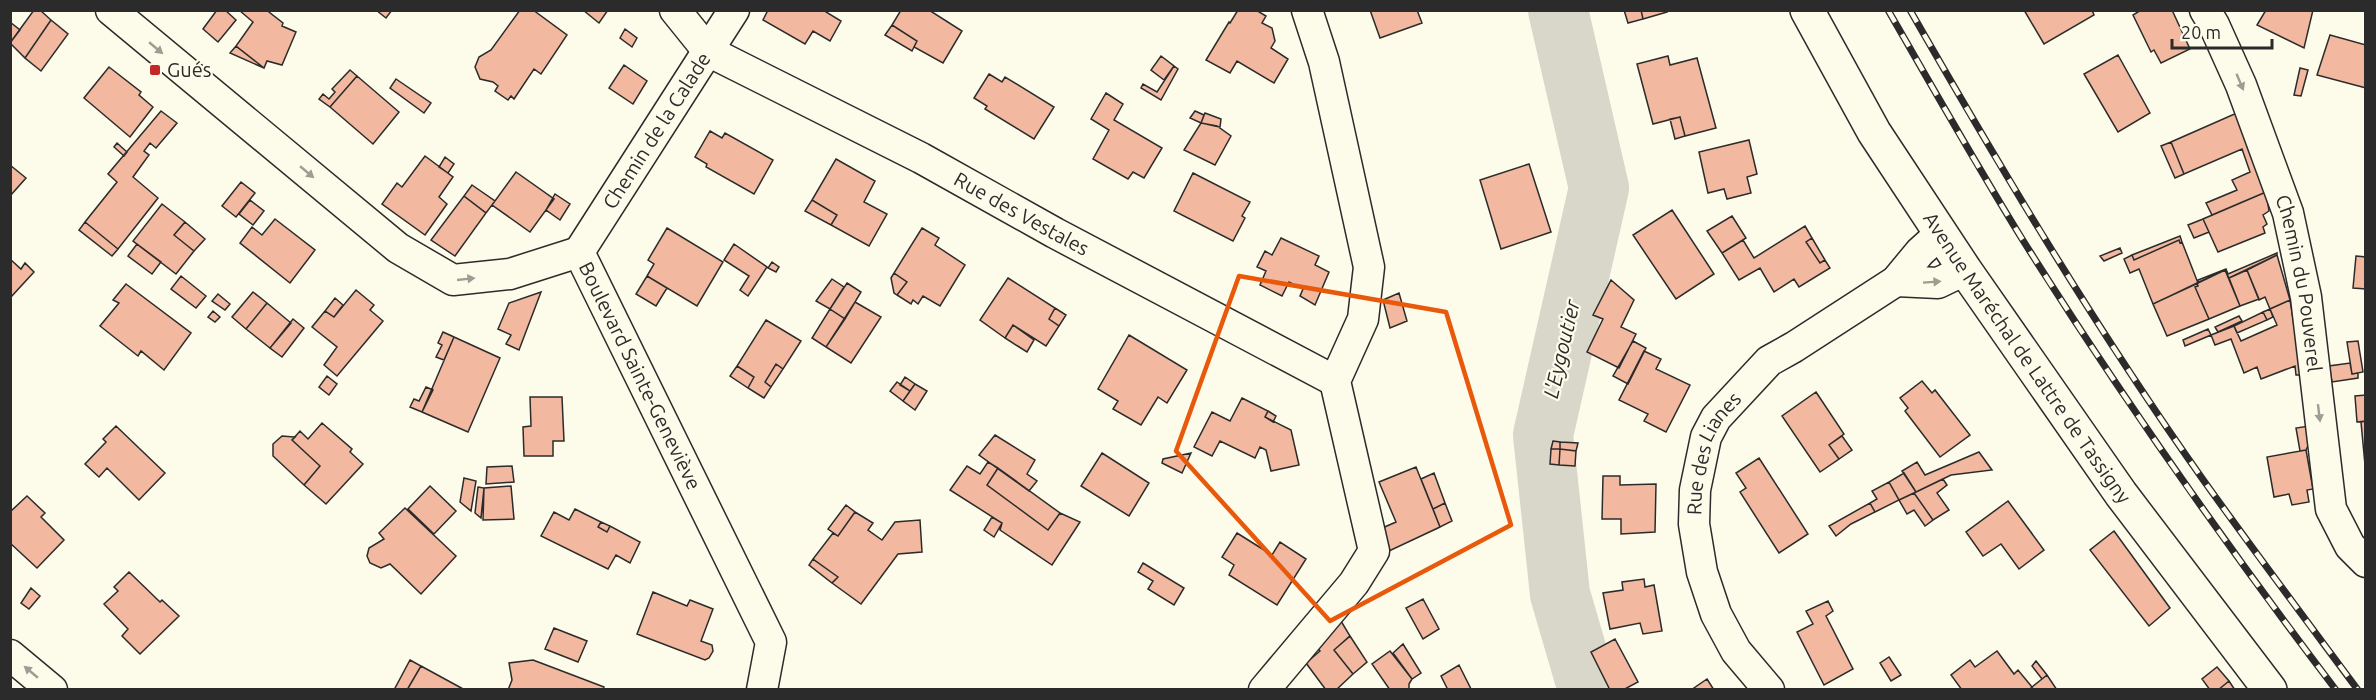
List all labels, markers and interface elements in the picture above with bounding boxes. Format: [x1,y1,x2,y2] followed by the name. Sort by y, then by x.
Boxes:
[2172,12,2272,50] scale bar
[2181,22,2221,42] text: 20 m
[148,41,163,54] one-way arrow
[598,48,715,213] street label: Chemin de la Calade
[167,58,211,81] place label: Gués
[148,63,162,77] marker: Gués
[2236,73,2245,91] one-way arrow
[299,166,314,178] one-way arrow
[950,167,1093,260] street label: Rue des Vestales
[2271,191,2327,373] street label: Chemin du Pouverel
[1919,208,2136,508] street label: Avenue Maréchal de Lattre de Tassigny
[575,258,706,493] street label: Boulevard Sainte-Geneviève
[456,274,475,284] one-way arrow
[1923,277,1942,286] one-way arrow
[1538,296,1584,400] water label: L'Eygoutier
[1682,387,1745,515] street label: Rue des Lianes
[2315,403,2324,422] one-way arrow
[24,666,39,679] one-way arrow

